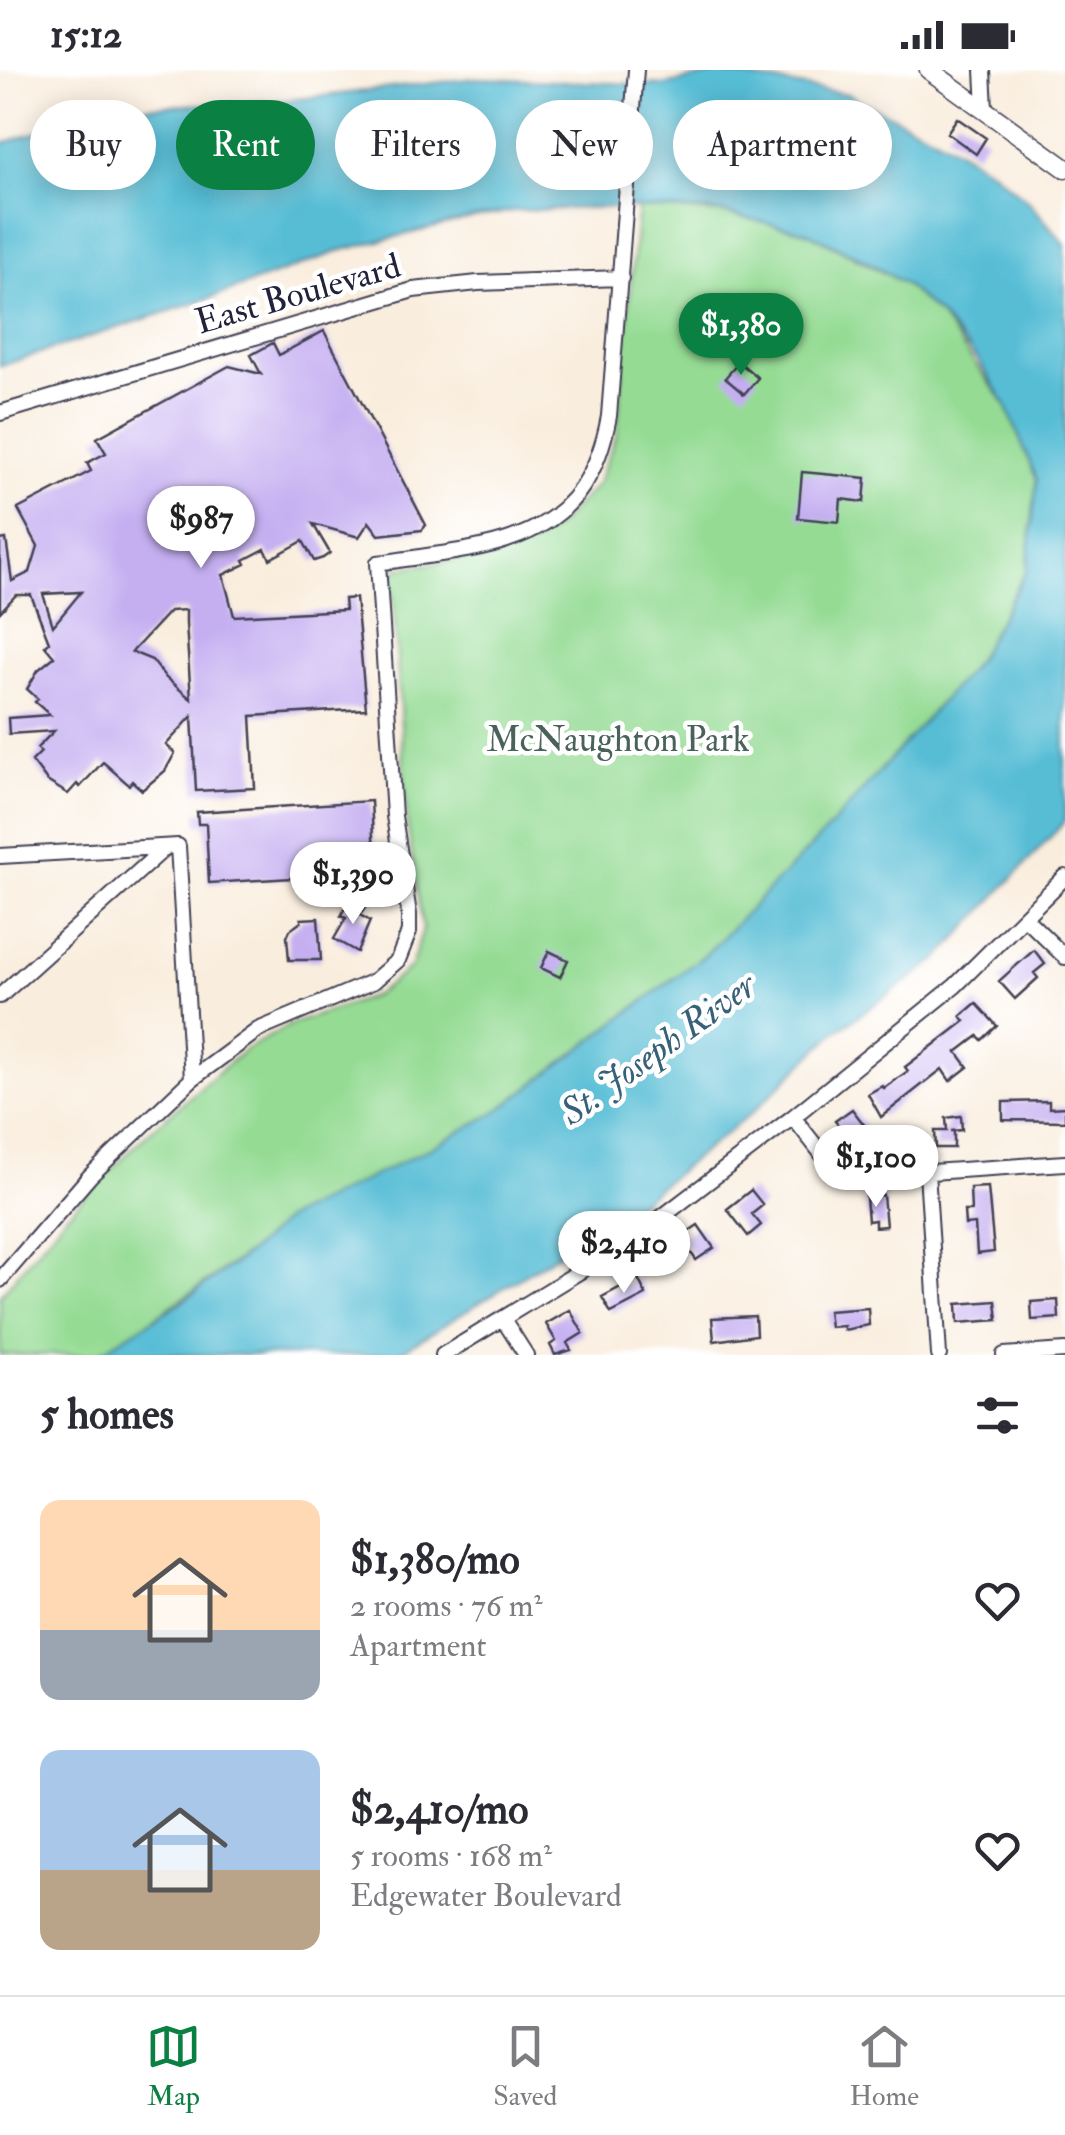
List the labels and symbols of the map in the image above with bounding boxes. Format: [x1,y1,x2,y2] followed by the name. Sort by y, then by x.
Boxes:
[191,244,405,344] street label: East Boulevard
[660,293,822,378] pin: $1,380
[142,486,260,571] pin: $987
[487,718,750,762] park label: McNaughton Park
[272,842,434,927] pin: $1,390
[550,961,767,1137] water label: St. Joseph River
[795,1125,957,1210] pin: $1,100
[543,1211,705,1296] pin: $2,410

